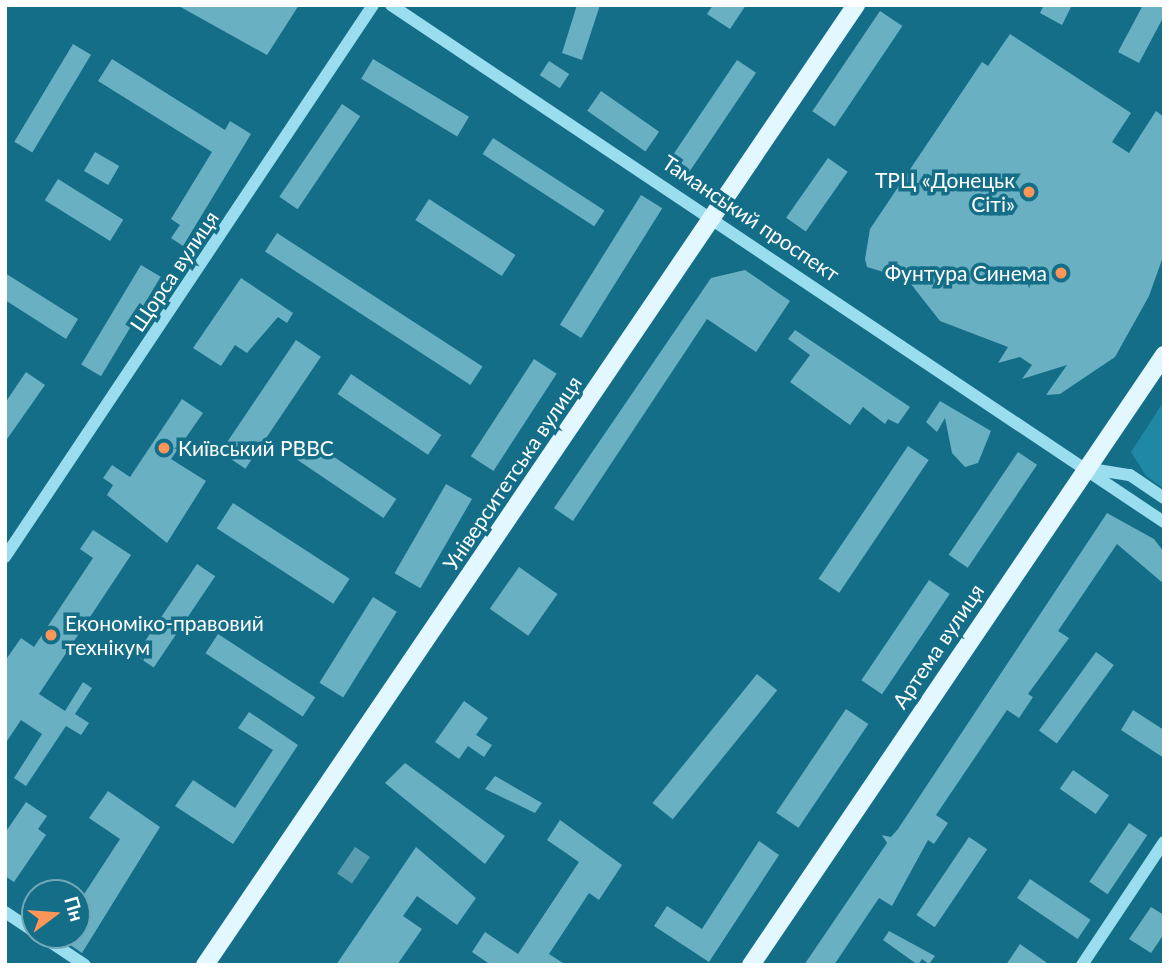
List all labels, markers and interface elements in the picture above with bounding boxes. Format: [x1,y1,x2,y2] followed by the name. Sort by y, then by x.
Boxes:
[658,149,844,287] street label: Таманський проспект
[875,167,1015,217] place label: ТРЦ «Донецьк Сіті»
[1021,184,1037,200] marker: ТРЦ «Донецьк Сіті»
[124,206,224,336] street label: Щорса вулиця
[885,260,1047,286] place label: Фунтура Синема
[1053,265,1069,281] marker: Фунтура Синема
[437,371,587,575] street label: Університетська вулиця
[178,435,334,461] place label: Київський РВВС
[156,440,172,456] marker: Київський РВВС
[887,579,989,713] street label: Артема вулиця
[65,610,264,660] place label: Економіко-правовий технікум
[43,627,59,643] marker: Економіко-правовий технікум
[21,879,91,949] north arrow
[60,894,89,924] text: Пн

